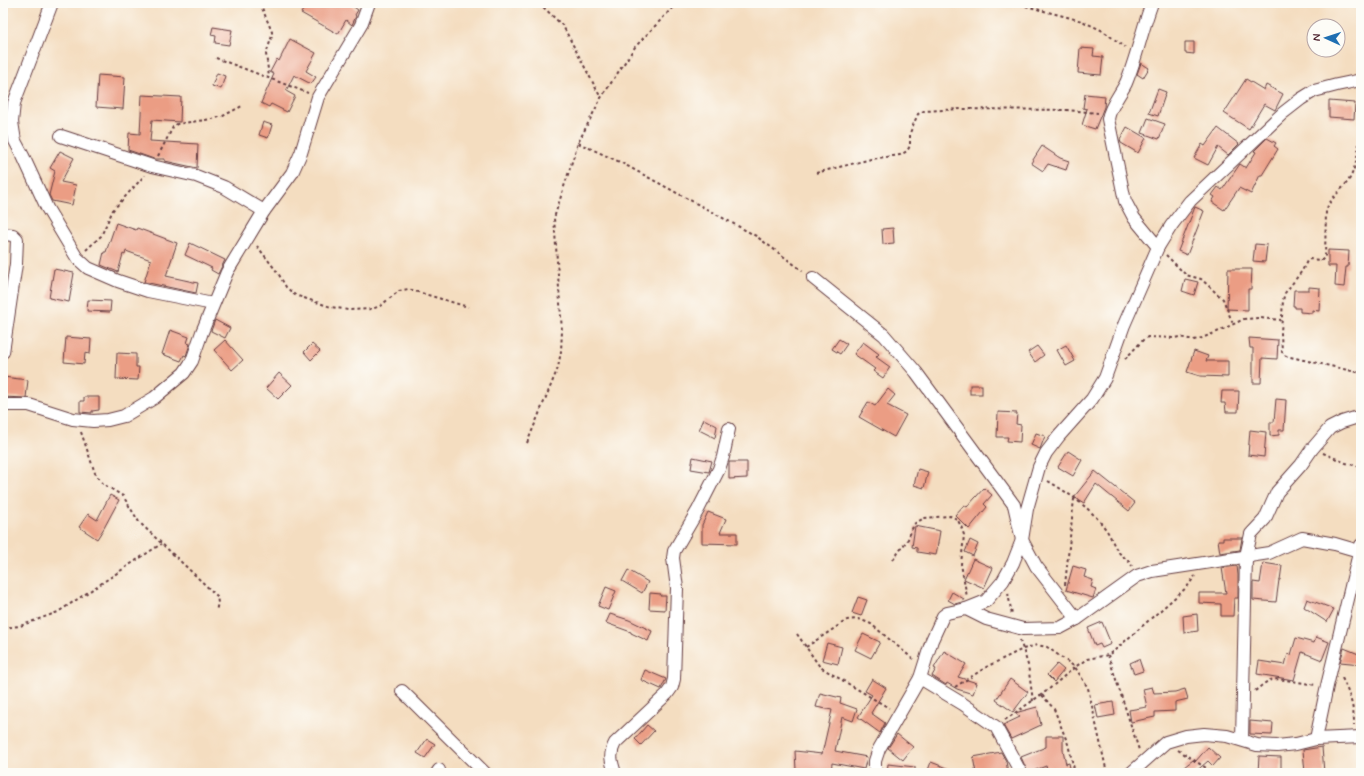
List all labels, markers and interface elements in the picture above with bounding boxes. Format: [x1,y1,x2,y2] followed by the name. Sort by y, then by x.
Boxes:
[1306,18,1346,58] north arrow
[1310,34,1324,42] text: N

